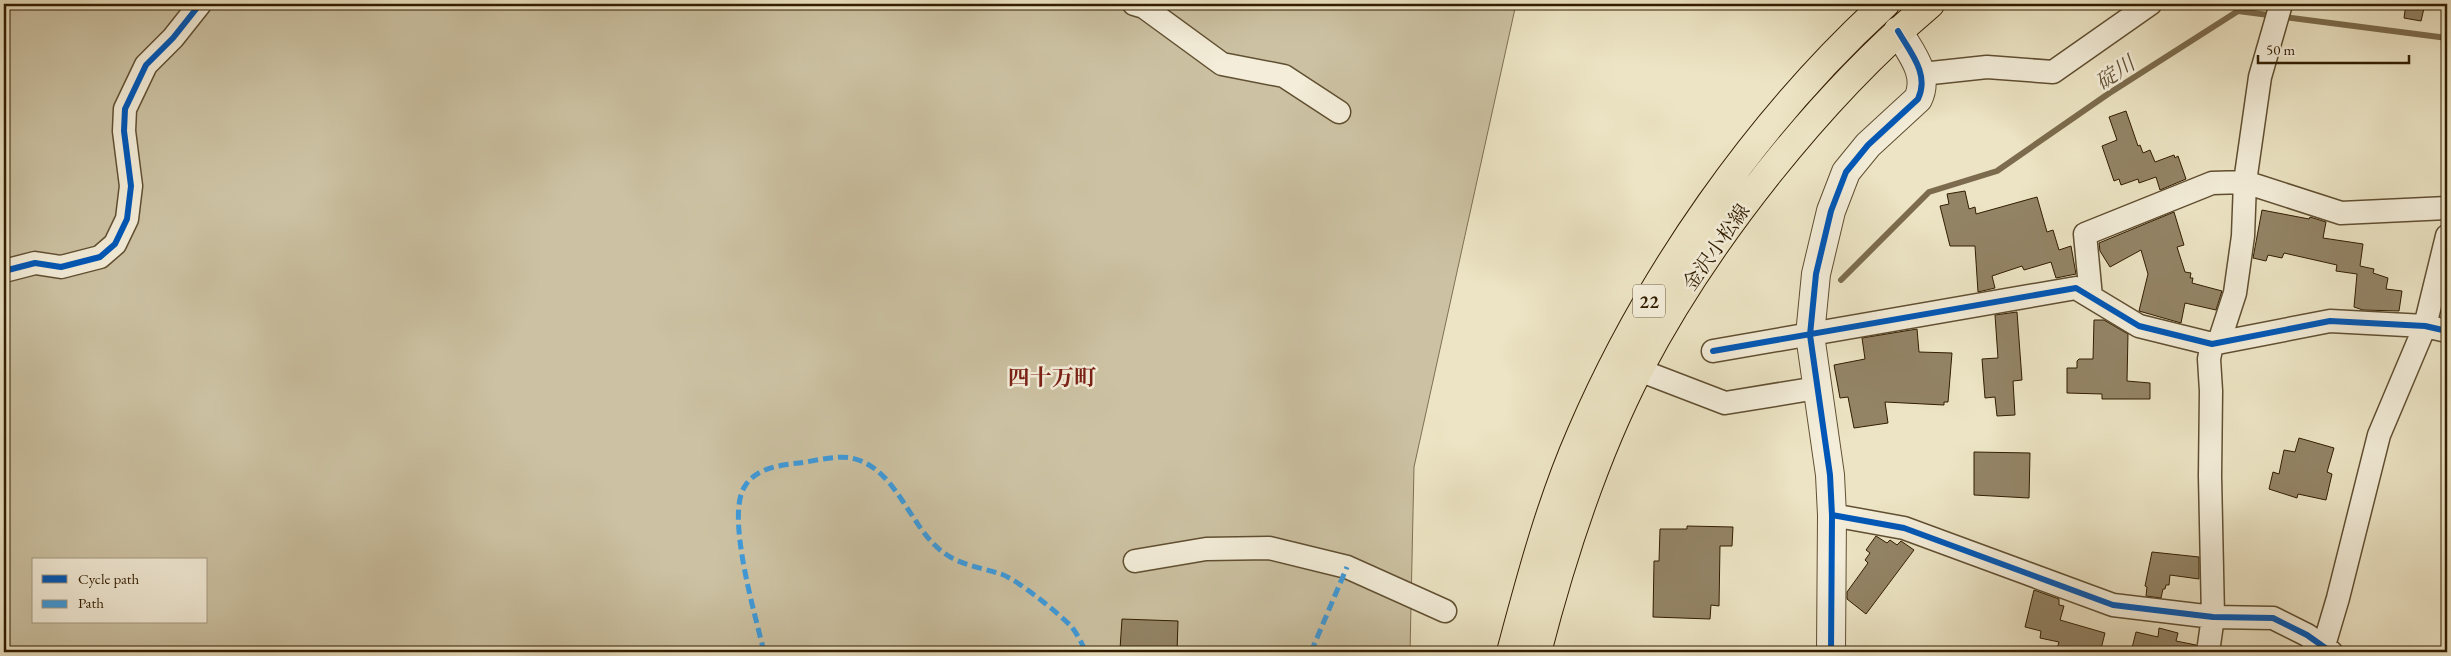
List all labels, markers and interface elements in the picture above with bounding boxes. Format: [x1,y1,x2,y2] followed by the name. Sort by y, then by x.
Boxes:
[2258,32,2410,64] scale bar
[2266,40,2295,59] text: 50 m
[2090,49,2141,96] water label: 碇川
[1677,199,1755,295] street label: 金沢小松線
[1633,284,1665,318] road number: 22
[1008,363,1096,392] district label: 四十万町
[32,558,208,624] legend
[78,569,140,588] text: Cycle path
[78,593,104,612] text: Path

